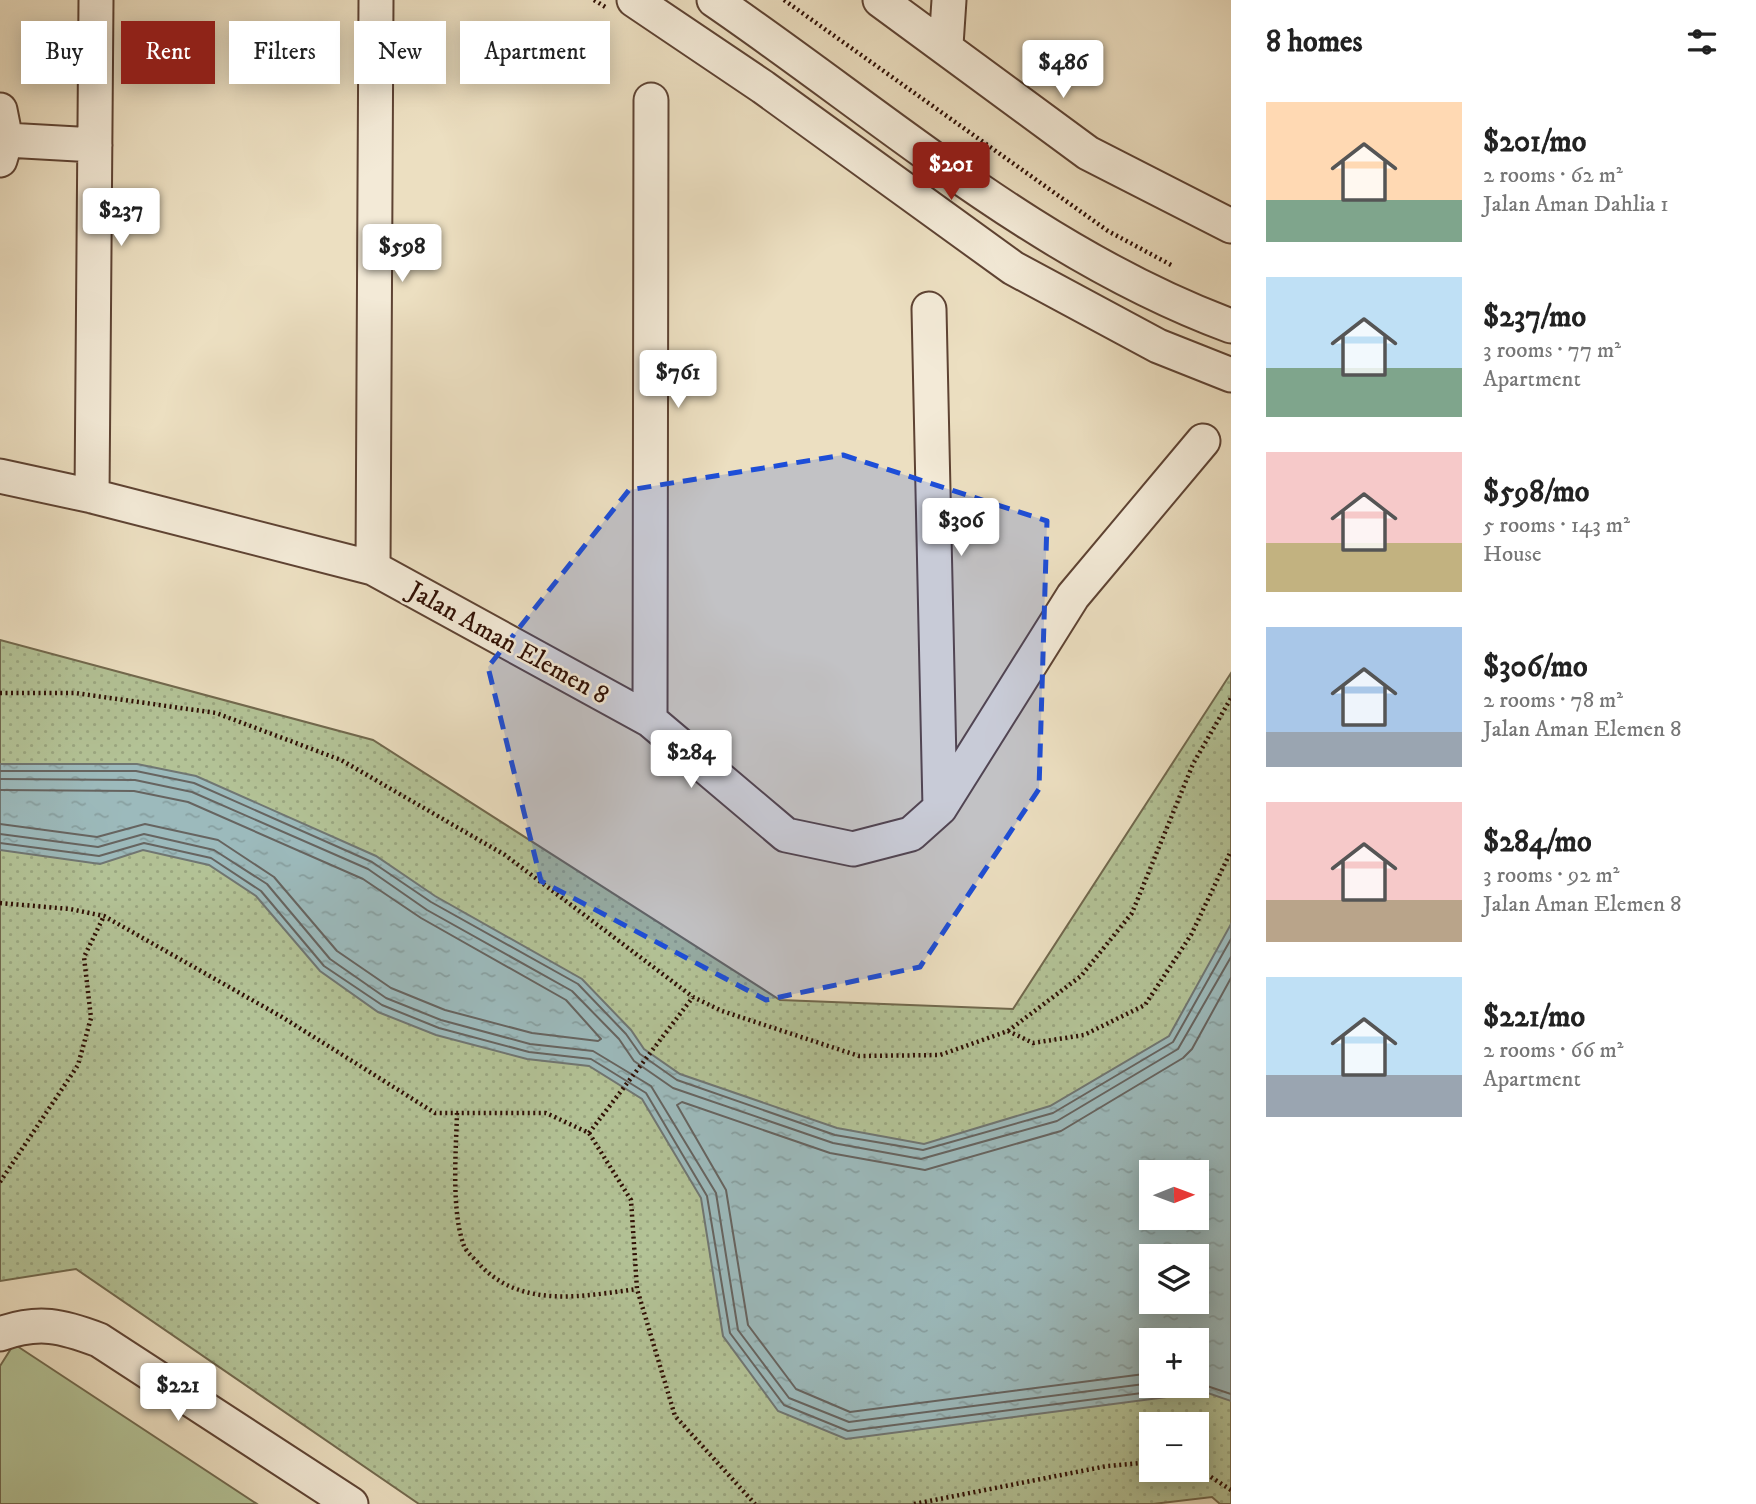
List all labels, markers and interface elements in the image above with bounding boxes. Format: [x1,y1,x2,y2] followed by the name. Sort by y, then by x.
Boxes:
[21,21,107,84] chip: Buy
[121,21,215,84] chip: Rent
[229,21,340,84] chip: Filters
[354,21,446,84] chip: New
[460,21,610,84] chip: Apartment
[1683,23,1721,61] icon: filters
[1266,24,1363,61] text: 8 homes
[1022,41,1104,100] pin: $486
[1038,48,1088,77] text: $486
[1483,124,1586,161] text: $201/mo
[1322,130,1406,214] icon: home
[910,142,992,202] pin: $201
[929,150,973,179] text: $201
[1483,161,1623,190] text: 2 rooms · 62 m²
[80,188,162,248] pin: $237
[1483,190,1669,219] text: Jalan Aman Dahlia 1
[99,196,143,225] text: $237
[361,224,443,284] pin: $598
[379,232,425,261] text: $598
[1483,299,1586,336] text: $237/mo
[1322,305,1406,389] icon: home
[1483,336,1621,365] text: 3 rooms · 77 m²
[637,350,719,410] pin: $761
[656,358,700,387] text: $761
[1483,365,1581,394] text: Apartment
[1483,474,1589,511] text: $598/mo
[1322,480,1406,564] icon: home
[920,498,1002,558] pin: $306
[938,506,984,535] text: $306
[1483,511,1630,540] text: 5 rooms · 143 m²
[1483,540,1541,569] text: House
[400,573,614,712] street label: Jalan Aman Elemen 8
[1483,649,1588,686] text: $306/mo
[1322,655,1406,739] icon: home
[1483,686,1623,715] text: 2 rooms · 78 m²
[1483,715,1682,744] text: Jalan Aman Elemen 8
[650,730,732,790] pin: $284
[667,738,715,767] text: $284
[1483,824,1592,861] text: $284/mo
[1322,830,1406,914] icon: home
[1483,861,1620,890] text: 3 rooms · 92 m²
[1483,890,1682,919] text: Jalan Aman Elemen 8
[1483,999,1585,1036] text: $221/mo
[1322,1005,1406,1089] icon: home
[1483,1036,1623,1065] text: 2 rooms · 66 m²
[1483,1065,1581,1094] text: Apartment
[1139,1160,1209,1230] north arrow
[1139,1160,1209,1482] map controls
[1139,1244,1209,1314] button: layers
[1139,1328,1209,1398] button: +
[137,1364,219,1423] pin: $221
[156,1371,200,1400] text: $221
[1139,1412,1209,1482] button: −

